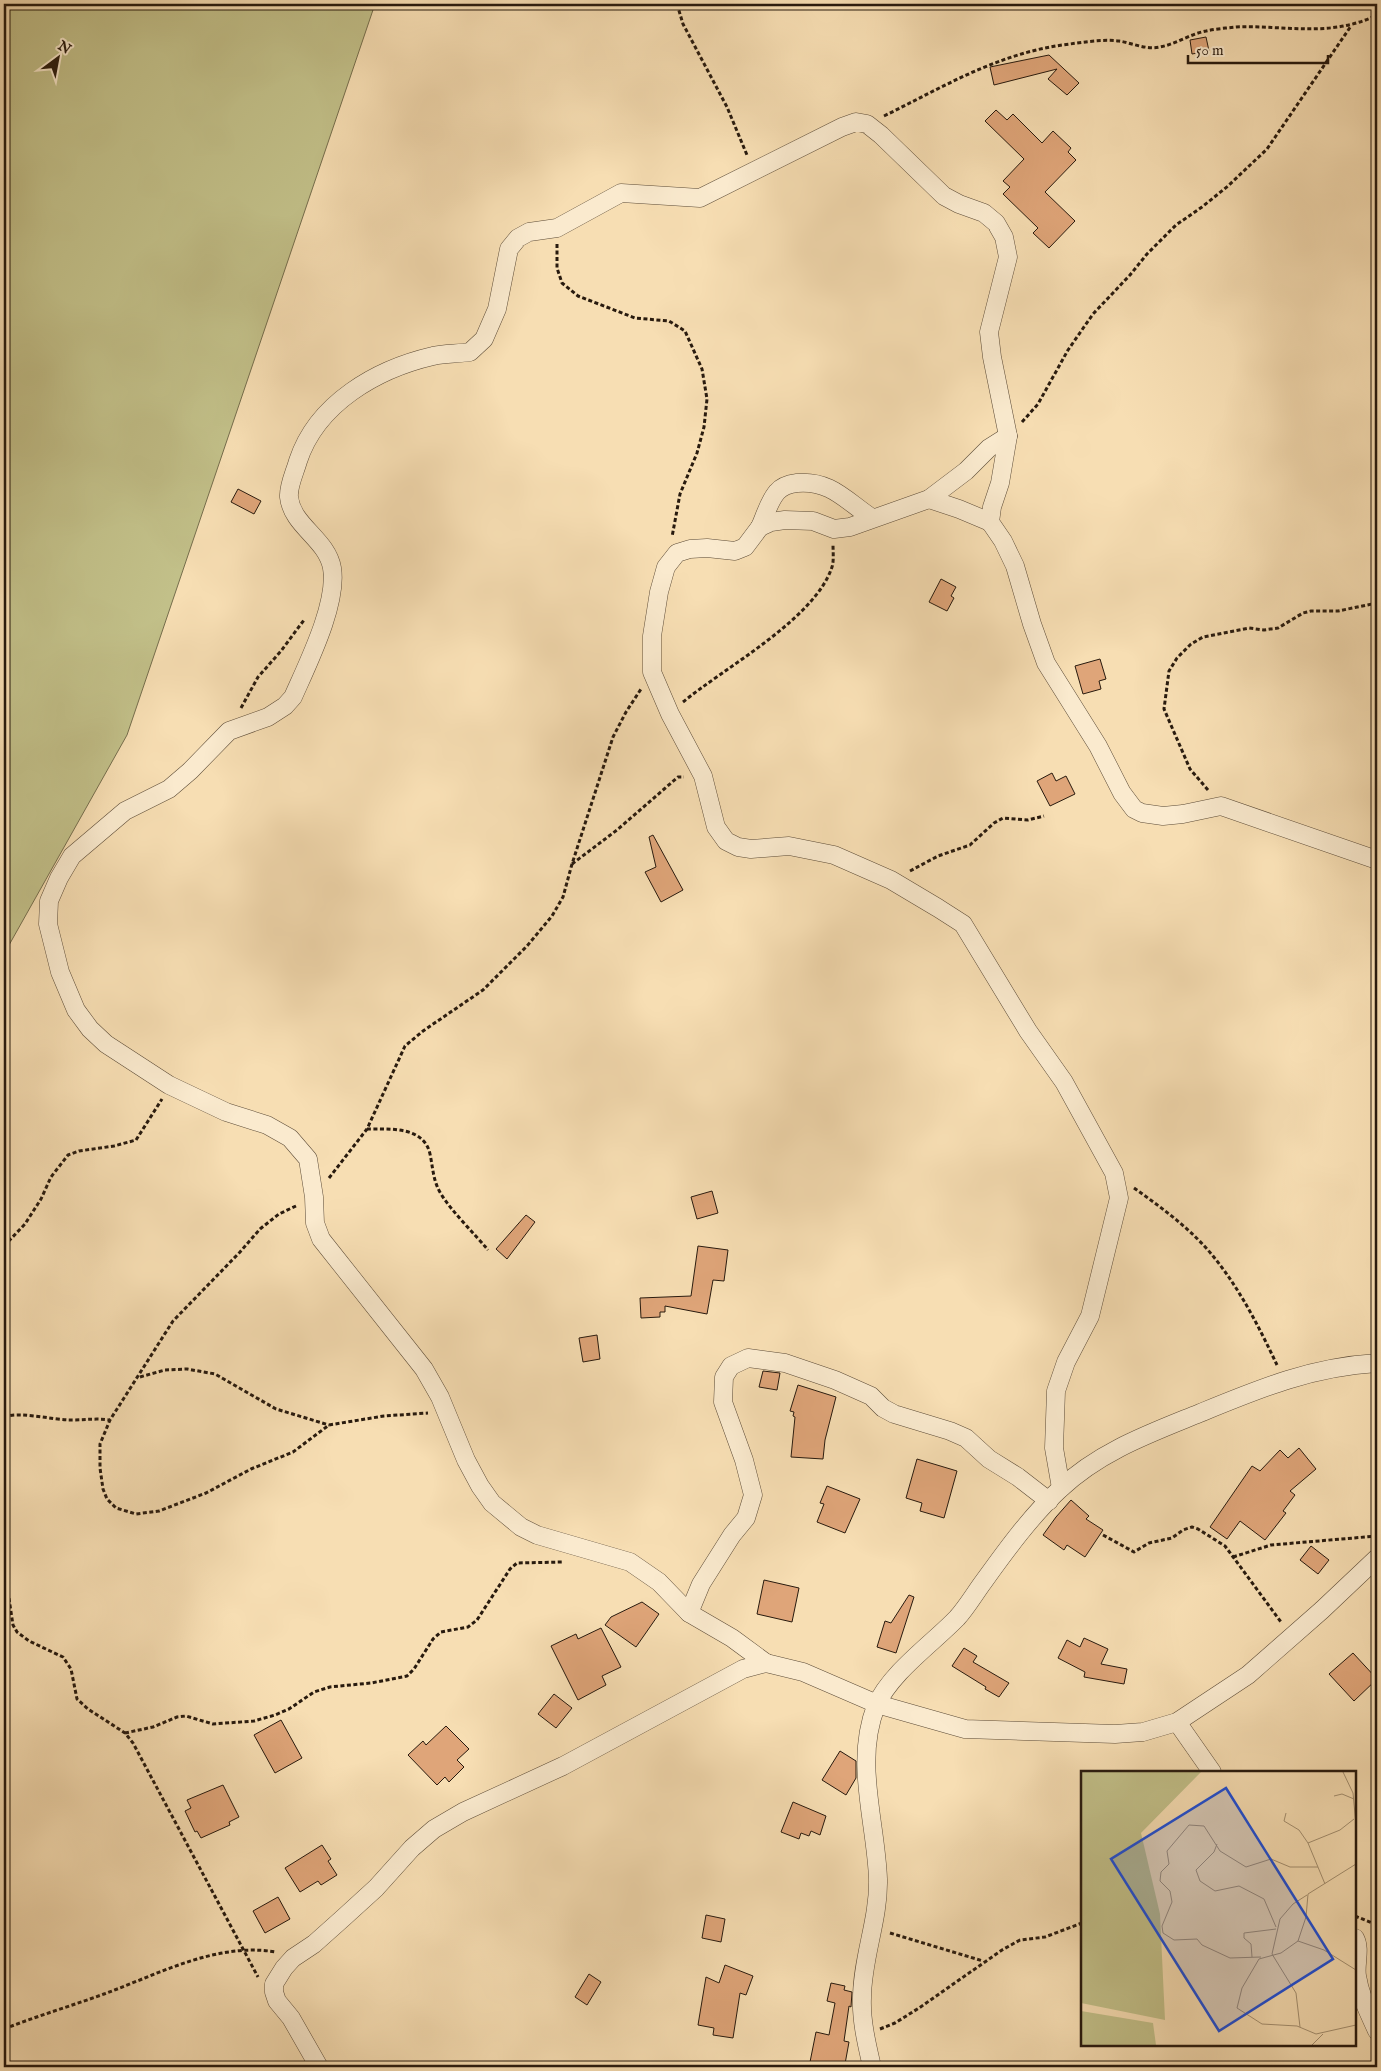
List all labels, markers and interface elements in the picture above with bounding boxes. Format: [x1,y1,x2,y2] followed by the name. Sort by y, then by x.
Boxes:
[32,32,82,82] north arrow
[1188,32,1328,64] scale bar
[54,36,74,59] text: N
[1196,41,1224,60] text: 50 m
[1081,1771,1356,2046] inset map

